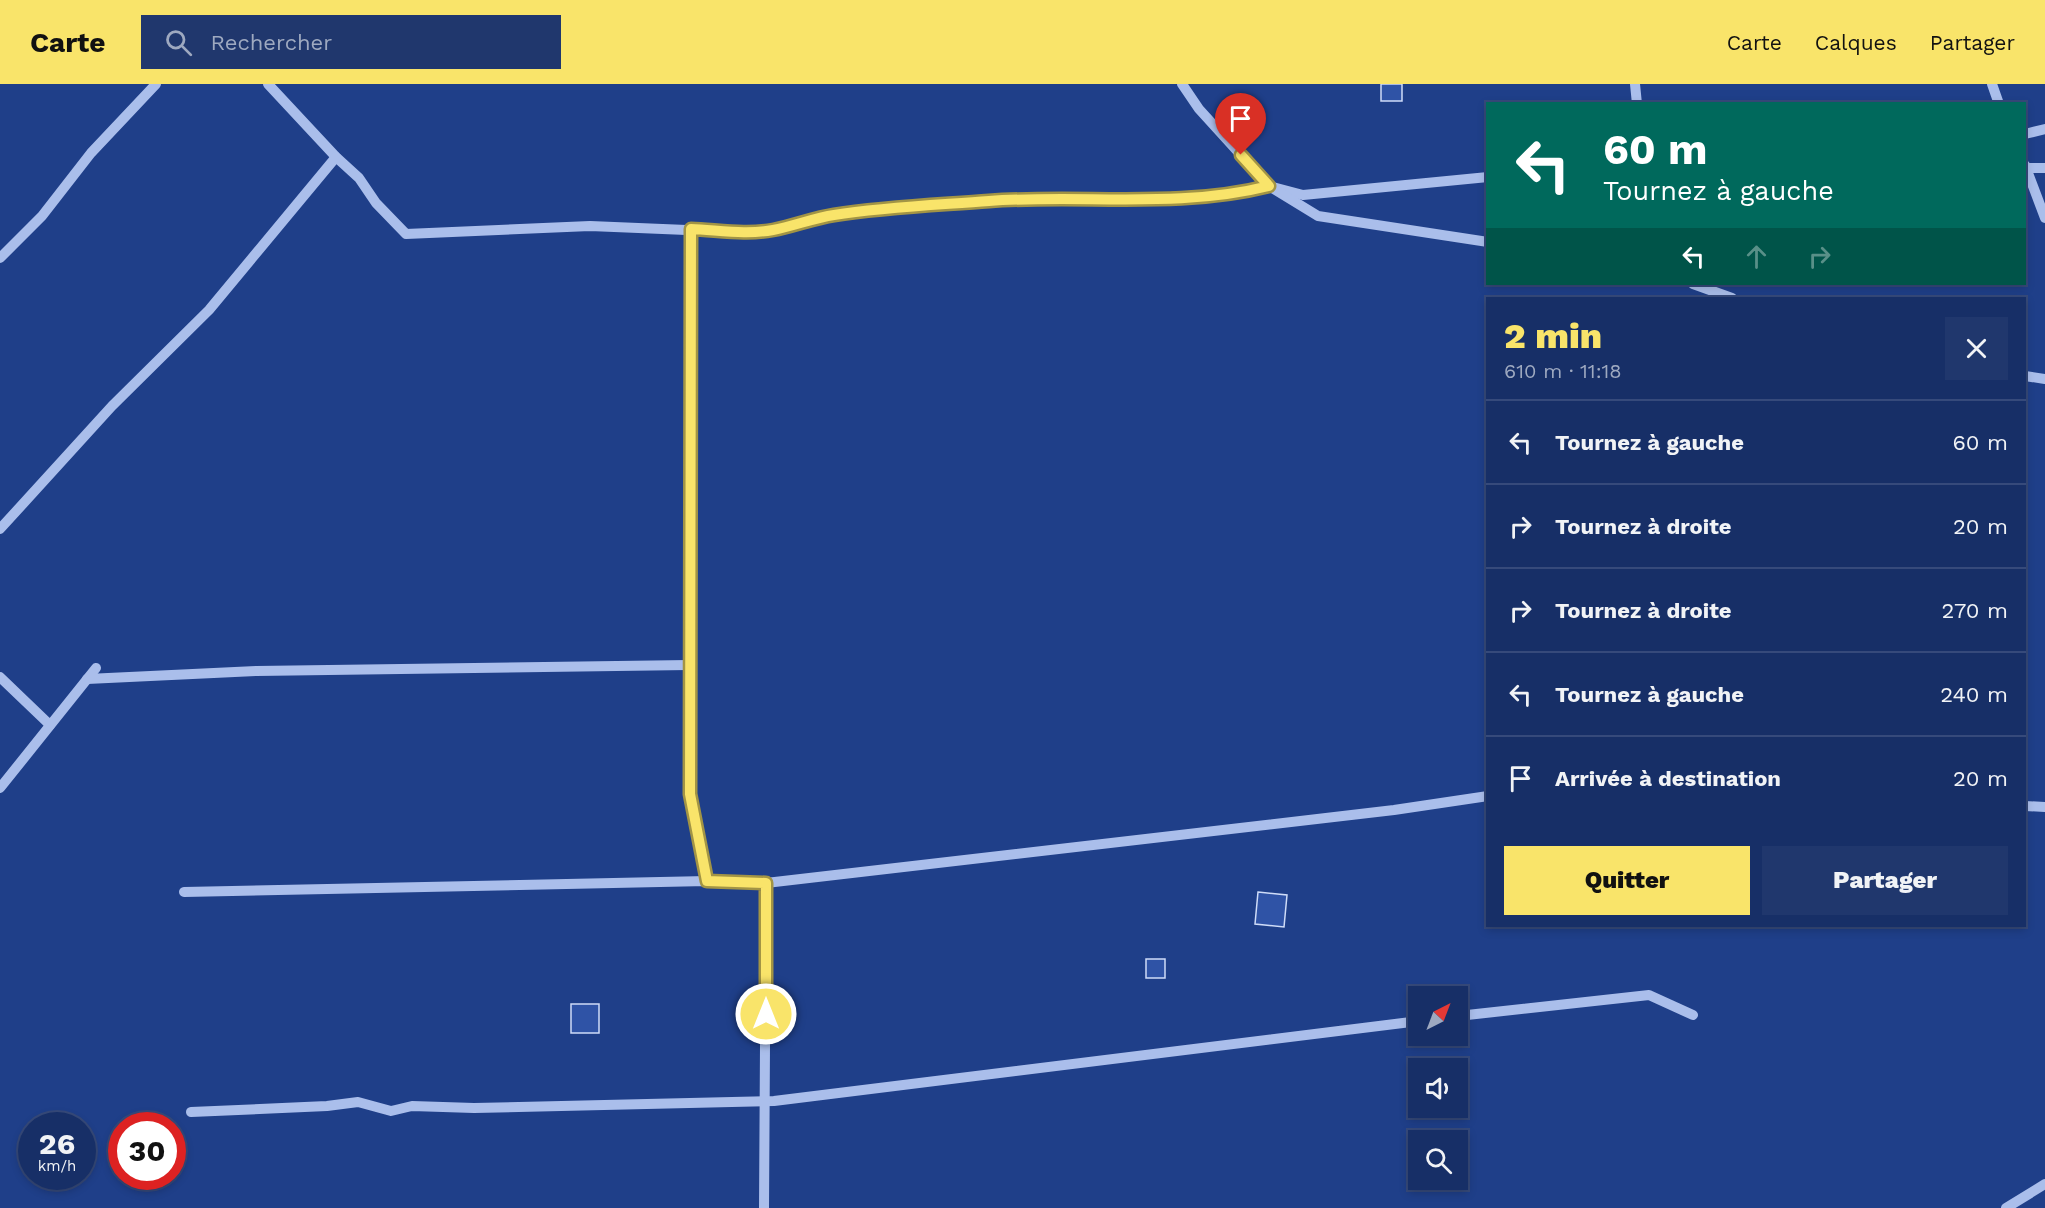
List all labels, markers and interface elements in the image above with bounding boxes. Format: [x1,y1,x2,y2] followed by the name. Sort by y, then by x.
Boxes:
[141,15,561,69] search box
[30,26,105,59] text: Carte
[162,26,195,59] icon: search
[210,30,332,55] text: Rechercher
[1727,30,1782,55] text: Carte
[1815,30,1897,55] text: Calques
[1930,30,2015,55] text: Partager
[1215,93,1266,155] pin
[1224,102,1257,135] icon: arrive
[1603,125,1707,174] text: 60 m
[1504,126,1582,204] icon: left
[1603,175,1834,207] text: Tournez à gauche
[1677,240,1710,273] icon: left
[1740,240,1773,273] icon: ahead
[1803,240,1836,273] icon: right
[1504,315,1602,357] text: 2 min
[1945,317,2008,380] button: close
[1504,359,1622,383] text: 610 m · 11:18
[1504,426,1537,459] icon: left
[1555,430,1744,455] text: Tournez à gauche
[1952,430,2008,455] text: 60 m
[1504,510,1537,543] icon: right
[1555,514,1732,539] text: Tournez à droite
[1953,514,2008,539] text: 20 m
[1504,594,1537,627] icon: right
[1555,598,1732,623] text: Tournez à droite
[1942,598,2008,623] text: 270 m
[1504,678,1537,711] icon: left
[1555,682,1744,707] text: Tournez à gauche
[1940,682,2008,707] text: 240 m
[1504,762,1537,795] icon: arrive
[1555,766,1781,791] text: Arrivée à destination
[1953,766,2008,791] text: 20 m
[1504,846,1750,915] button: Quitter
[1762,846,2008,915] button: Partager
[734,982,798,1046] position arrow
[1408,986,1468,1046] north arrow
[1408,986,1468,1190] map controls
[1408,1058,1468,1118] button: sound
[108,1112,186,1190] speed limit sign: 30
[39,1126,75,1161] text: 26
[1408,1130,1468,1190] button: search
[38,1157,76,1175] text: km/h

